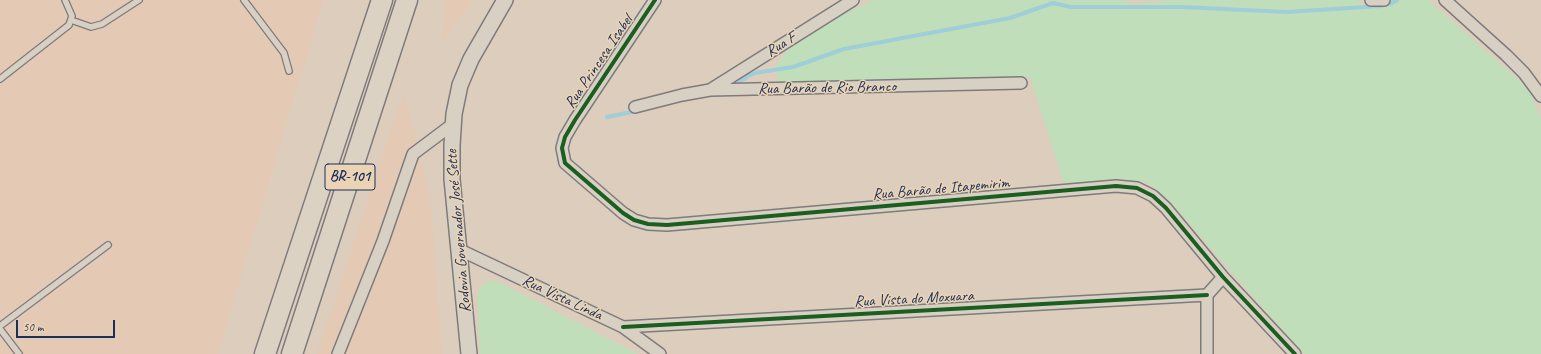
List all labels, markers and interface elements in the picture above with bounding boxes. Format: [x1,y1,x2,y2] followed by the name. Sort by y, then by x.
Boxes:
[561,12,637,112] street label: Rua Princesa Isabel
[763,28,799,62] street label: Rua F
[758,77,896,99] street label: Rua Barão de Rio Branco
[442,149,476,313] street label: Rodovia Governador José Sette
[325,164,375,190] road number: BR-101
[871,173,1011,205] street label: Rua Barão de Itapemirim
[519,271,605,325] street label: Rua Vista Linda
[854,286,974,312] street label: Rua Vista do Moxuara
[18,312,117,338] scale bar
[23,319,43,335] text: 50 m

